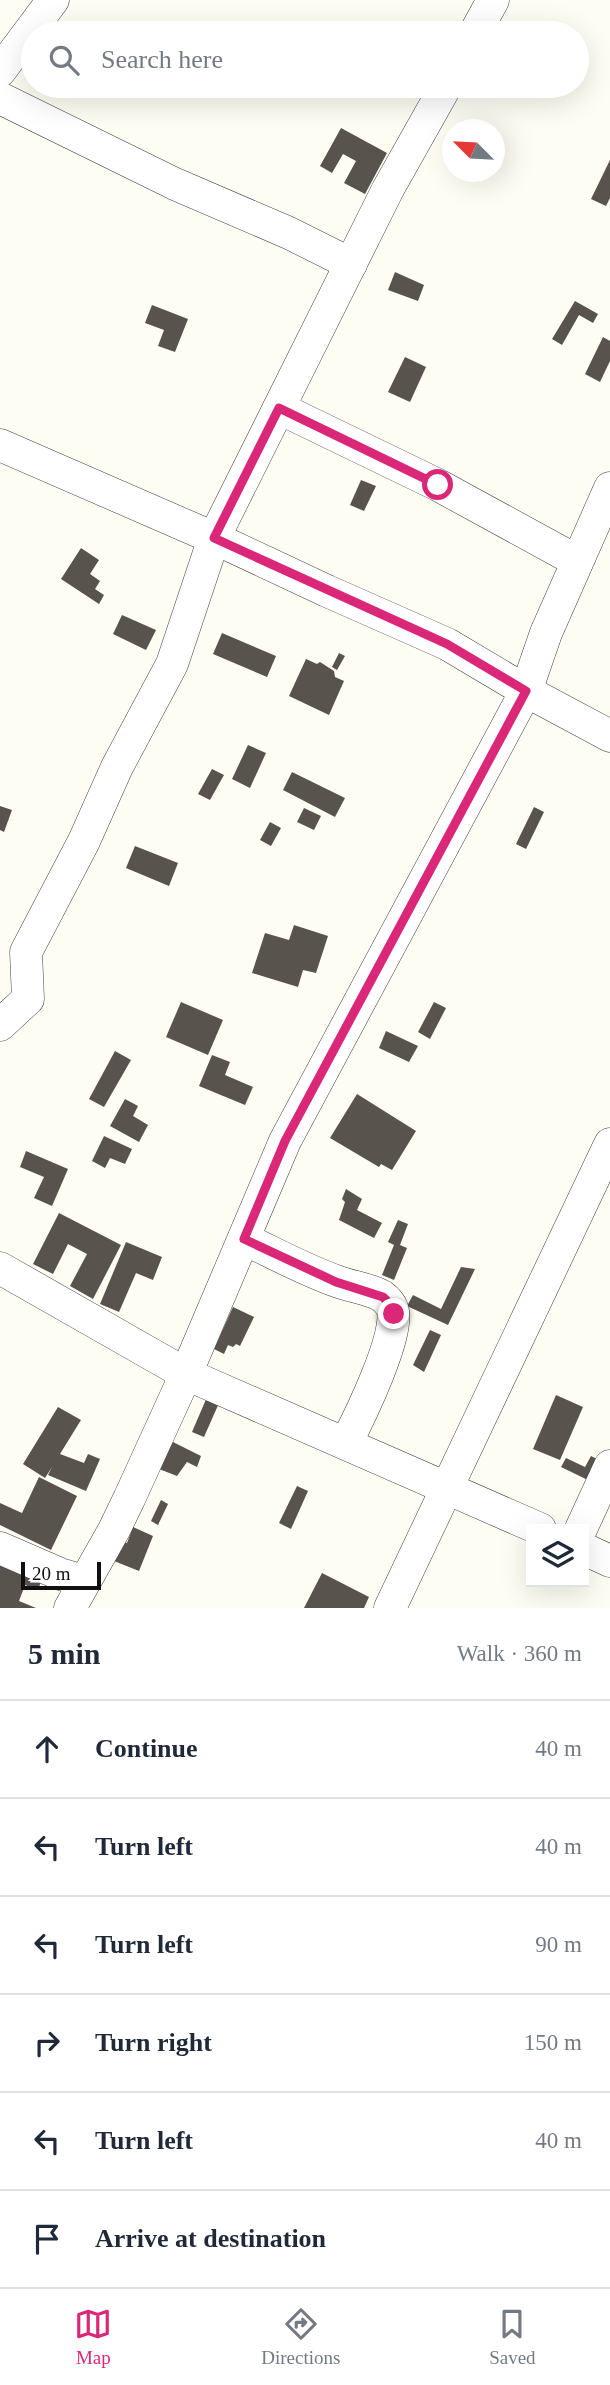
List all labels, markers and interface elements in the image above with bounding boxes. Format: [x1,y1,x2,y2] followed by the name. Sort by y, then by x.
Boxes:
[21,21,589,98] search box
[45,41,83,79] icon: search
[101,45,223,74] text: Search here
[442,119,505,182] north arrow
[422,469,453,500] route start
[378,1298,409,1329] route end
[526,1524,589,1587] map controls
[526,1524,589,1587] button: layers
[21,1559,102,1591] scale bar
[32,1563,71,1584] text: 20 m
[28,1637,101,1670] text: 5 min
[457,1641,582,1666] text: Walk · 360 m
[28,1730,66,1768] icon: ahead
[95,1734,198,1763] text: Continue
[535,1736,582,1761] text: 40 m
[28,1828,66,1866] icon: left
[95,1832,193,1861] text: Turn left
[535,1834,582,1859] text: 40 m
[28,1926,66,1964] icon: left
[95,1930,193,1959] text: Turn left
[535,1932,582,1957] text: 90 m
[28,2024,66,2062] icon: right
[95,2028,212,2057] text: Turn right
[524,2030,582,2055] text: 150 m
[28,2122,66,2160] icon: left
[95,2126,193,2155] text: Turn left
[535,2128,582,2153] text: 40 m
[28,2220,66,2258] icon: arrive
[95,2224,326,2253] text: Arrive at destination
[74,2305,112,2369] tab: Map
[261,2305,340,2369] tab: Directions
[489,2305,536,2369] tab: Saved

